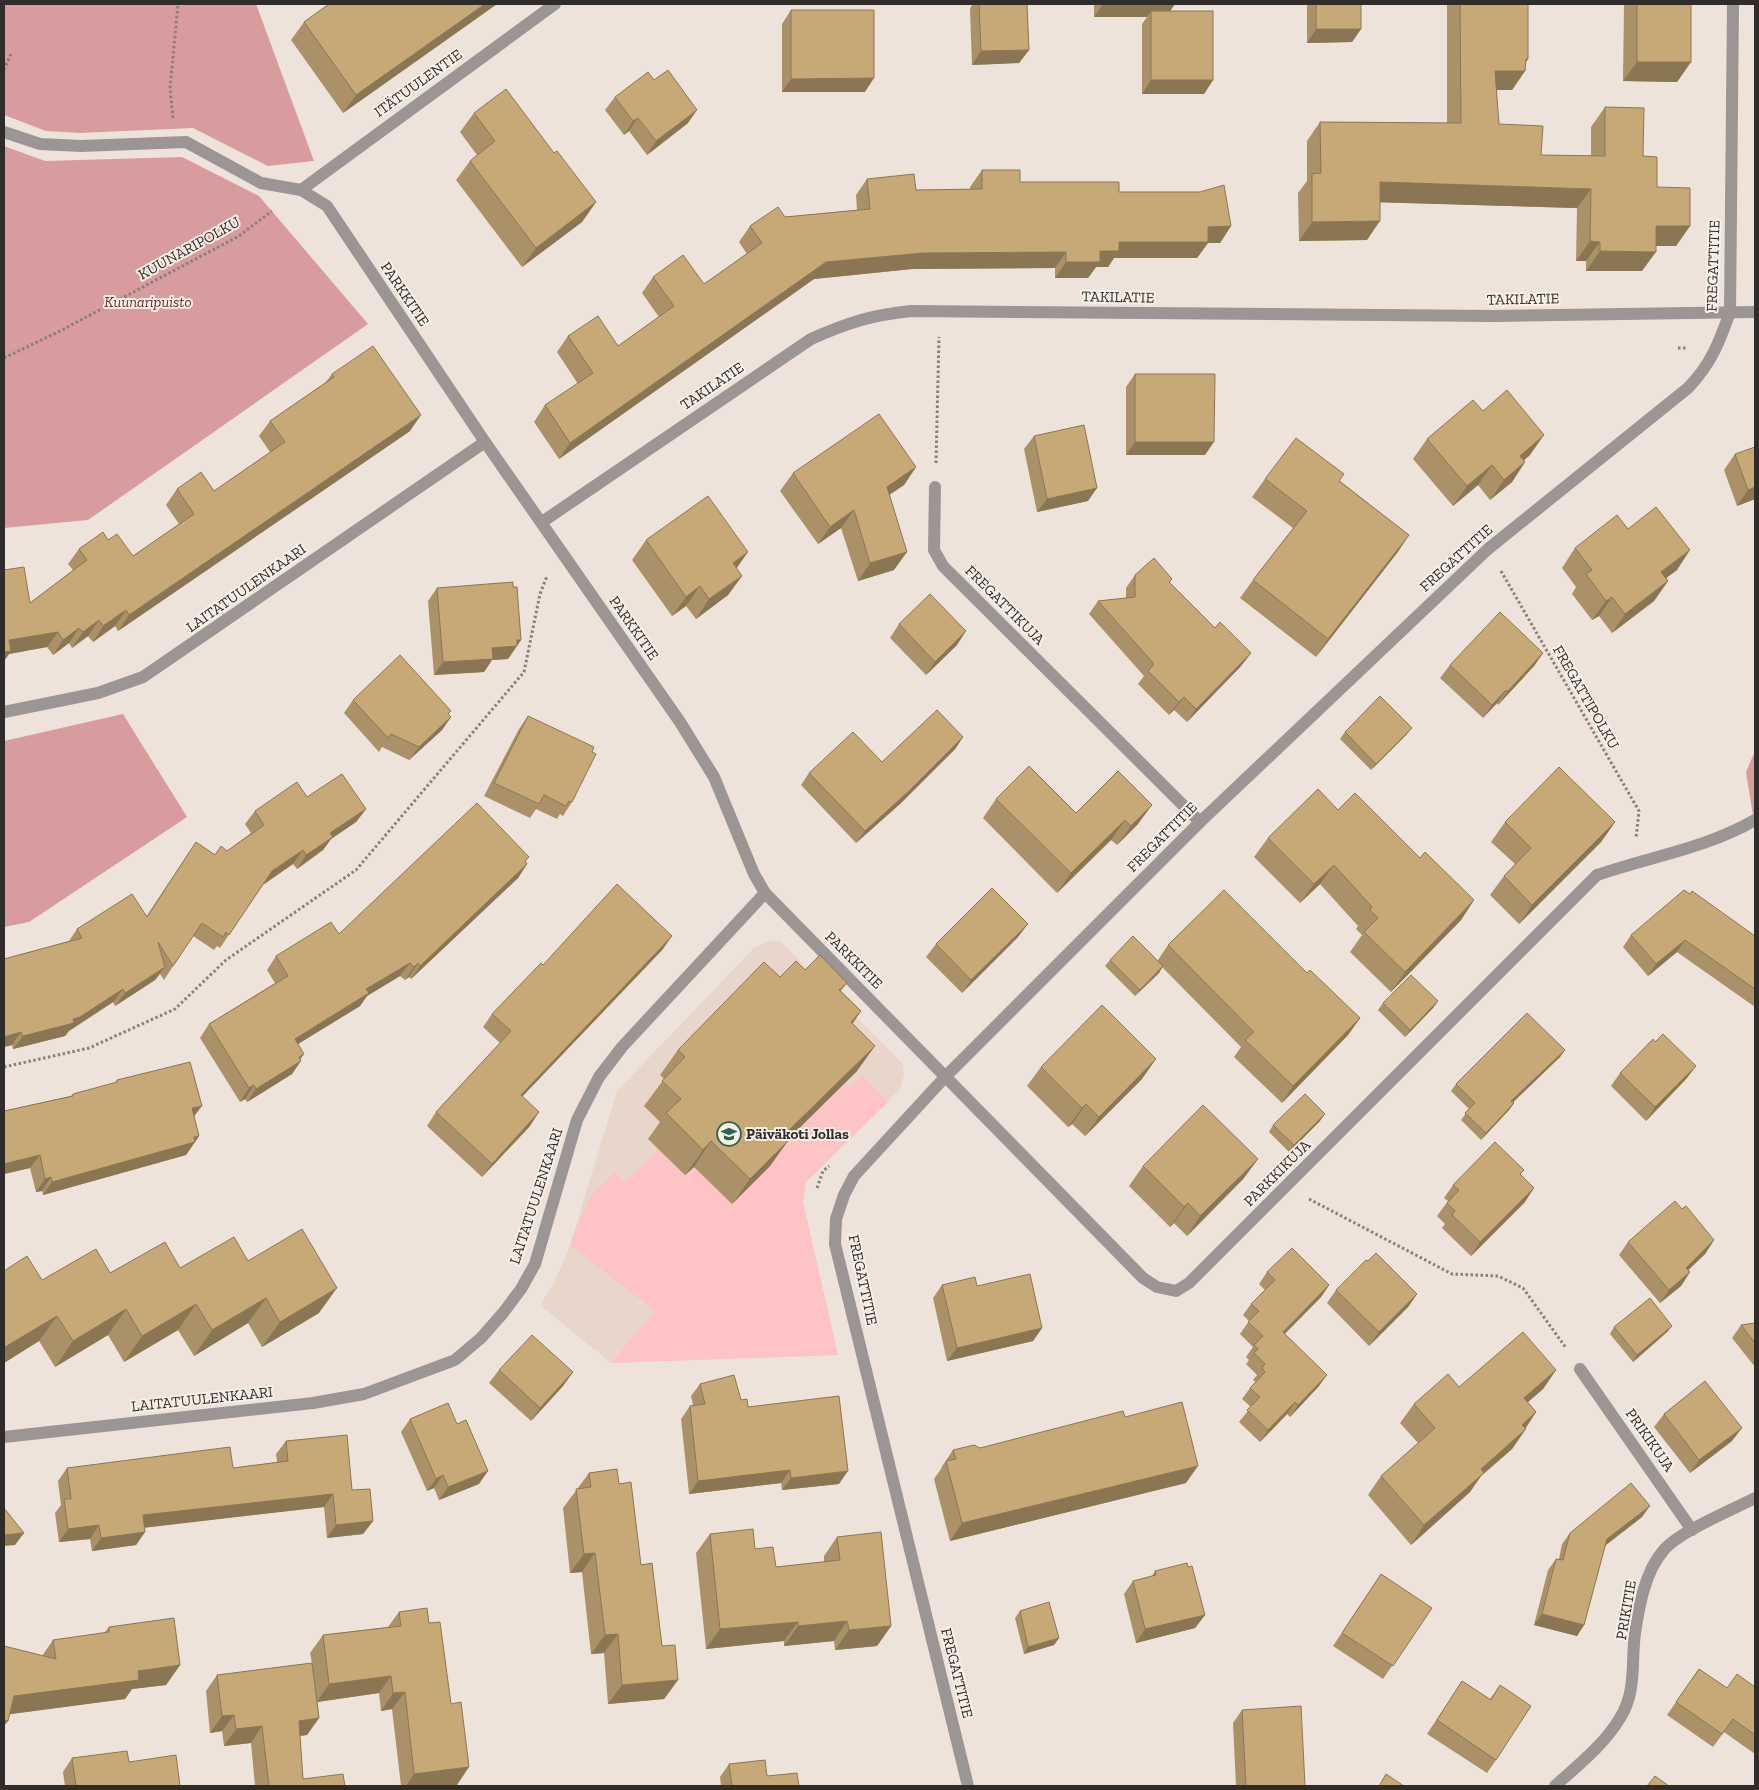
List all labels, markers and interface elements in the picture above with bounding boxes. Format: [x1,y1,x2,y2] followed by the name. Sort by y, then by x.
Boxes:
[371,45,466,121] street label: ITÄTUULENTIE
[135,212,243,283] street label: KUUNARIPOLKU
[1702,220,1724,312] street label: FREGATTITIE
[377,258,433,330] street label: PARKKITIE
[1082,287,1155,307] street label: TAKILATIE
[1487,289,1560,309] street label: TAKILATIE
[104,293,192,311] park label: Kuunaripuisto
[677,358,747,414] street label: TAKILATIE
[1416,520,1496,595] street label: FREGATTITIE
[183,540,310,636] street label: LAITATUULENKAARI
[961,561,1049,649] street label: FREGATTIKUJA
[605,593,663,664] street label: PARKKITIE
[1549,642,1623,752] street label: FREGATTIPOLKU
[1123,798,1201,876] street label: FREGATTITIE
[822,928,887,993] street label: PARKKITIE
[716,1121,742,1147] school or university icon: Päiväkoti Jollas
[505,1125,567,1266] street label: LAITATUULENKAARI
[746,1125,849,1143] place label: Päiväkoti Jollas
[1240,1136,1314,1210] street label: PARKKIKUJA
[845,1233,881,1327] street label: FREGATTITIE
[130,1383,274,1415] street label: LAITATUULENKAARI
[1622,1405,1678,1475] street label: PRIKIKUJA
[1612,1579,1640,1641] street label: PRIKITIE
[937,1626,977,1720] street label: FREGATTITIE

